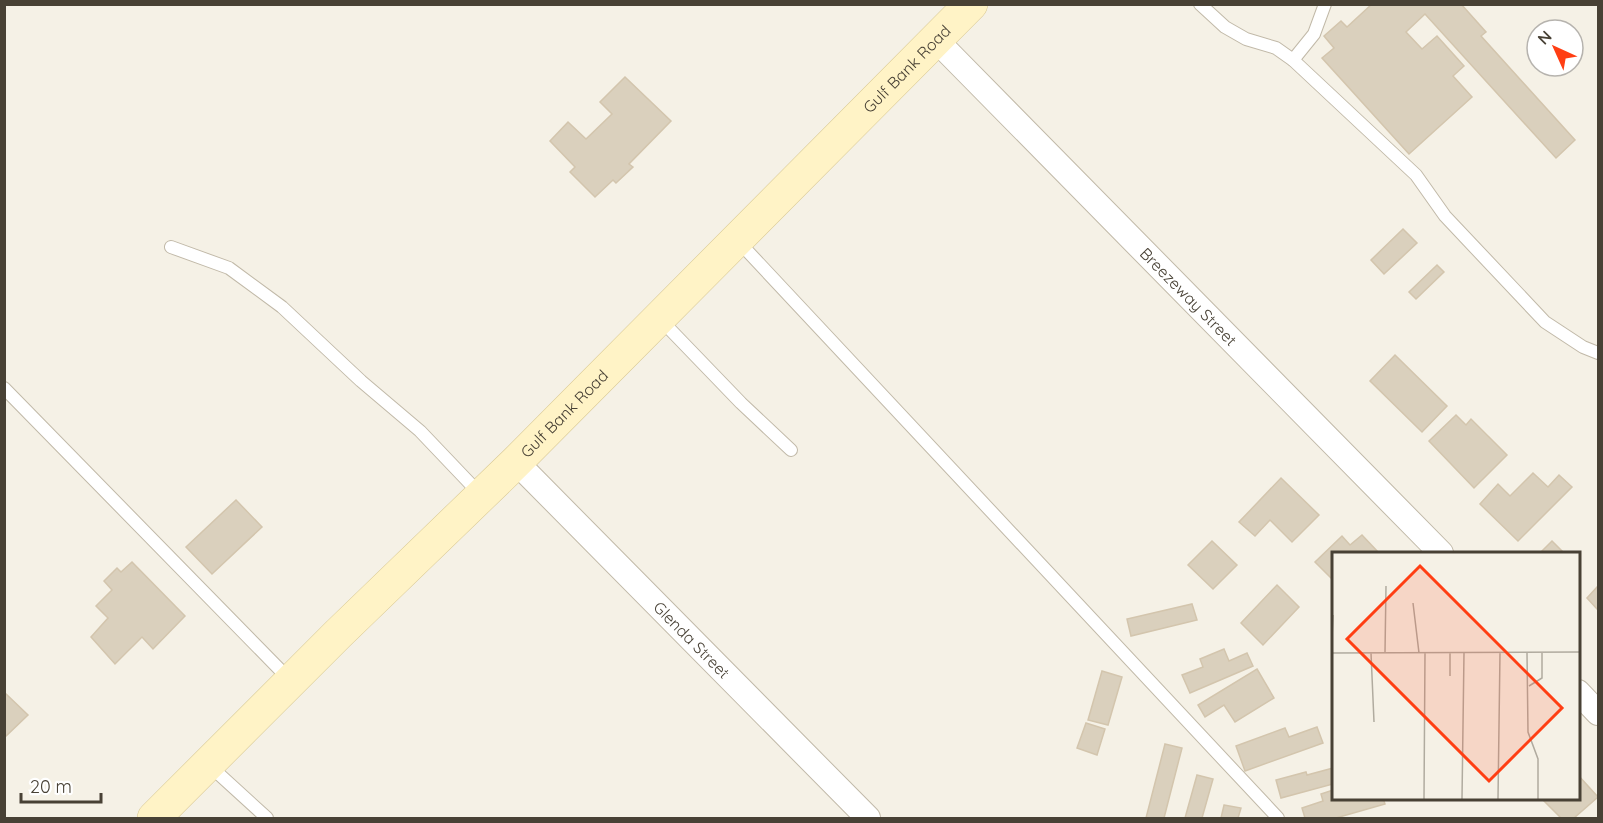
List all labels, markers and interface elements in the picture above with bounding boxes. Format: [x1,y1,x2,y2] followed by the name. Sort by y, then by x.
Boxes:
[1525,18,1585,78] north arrow
[859,21,955,117] street label: Gulf Bank Road
[1533,26,1556,49] text: N
[1136,243,1241,350] street label: Breezeway Street
[516,365,612,462] street label: Gulf Bank Road
[1332,552,1579,799] inset map
[649,597,734,683] street label: Glenda Street
[21,766,100,804] scale bar
[30,775,72,798] text: 20 m

